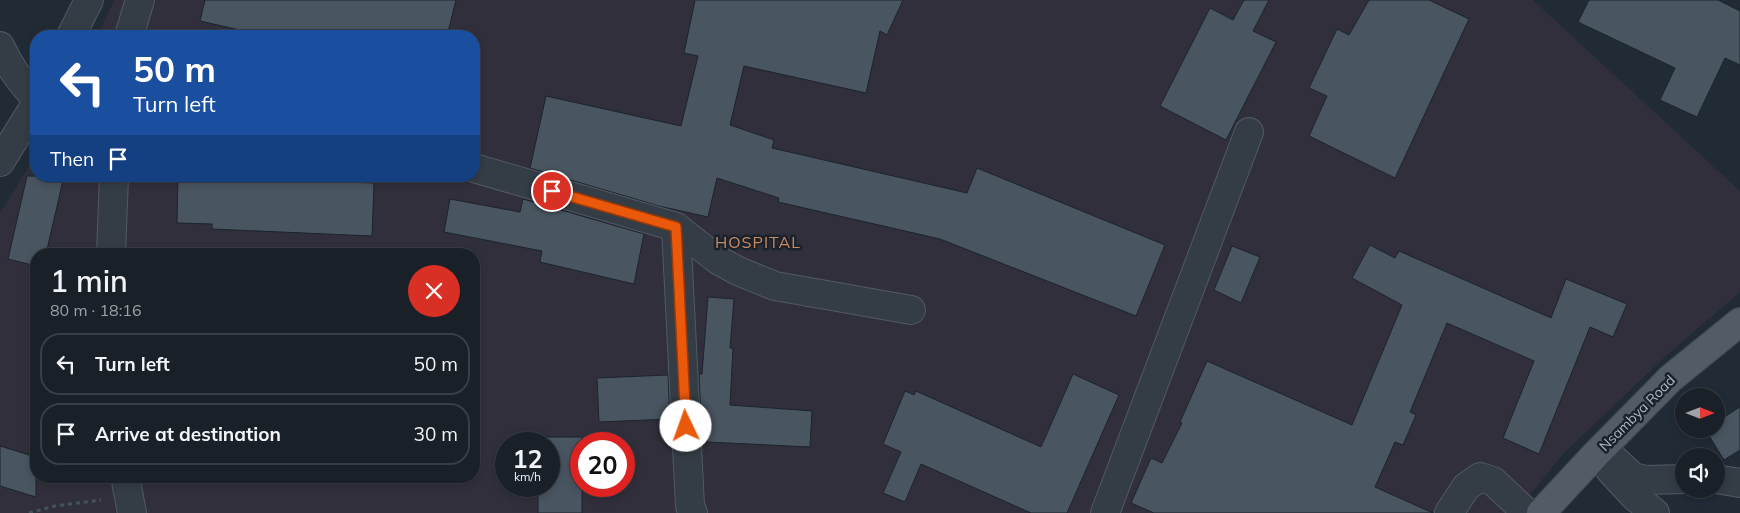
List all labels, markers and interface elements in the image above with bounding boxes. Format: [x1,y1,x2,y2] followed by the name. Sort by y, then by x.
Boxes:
[133,47,216,91] text: 50 m
[50,50,115,115] icon: left
[133,90,216,118] text: Turn left
[104,145,132,173] icon: arrive
[50,147,94,171] text: Then
[531,170,573,212] pin
[538,177,566,205] icon: arrive
[715,232,801,252] district label: HOSPITAL
[50,262,128,300] text: 1 min
[408,265,460,317] button: close
[50,300,142,320] text: 80 m · 18:16
[52,350,80,378] icon: left
[95,352,170,376] text: Turn left
[414,352,458,376] text: 50 m
[1595,371,1679,455] street label: Nsambya Road
[1675,388,1725,438] north arrow
[1675,388,1725,498] map controls
[659,399,711,451] position arrow
[52,420,80,448] icon: arrive
[95,422,281,446] text: Arrive at destination
[414,422,458,446] text: 30 m
[570,432,635,497] speed limit sign: 20
[512,443,543,474] text: 12
[1675,448,1725,498] button: sound
[514,469,541,484] text: km/h

